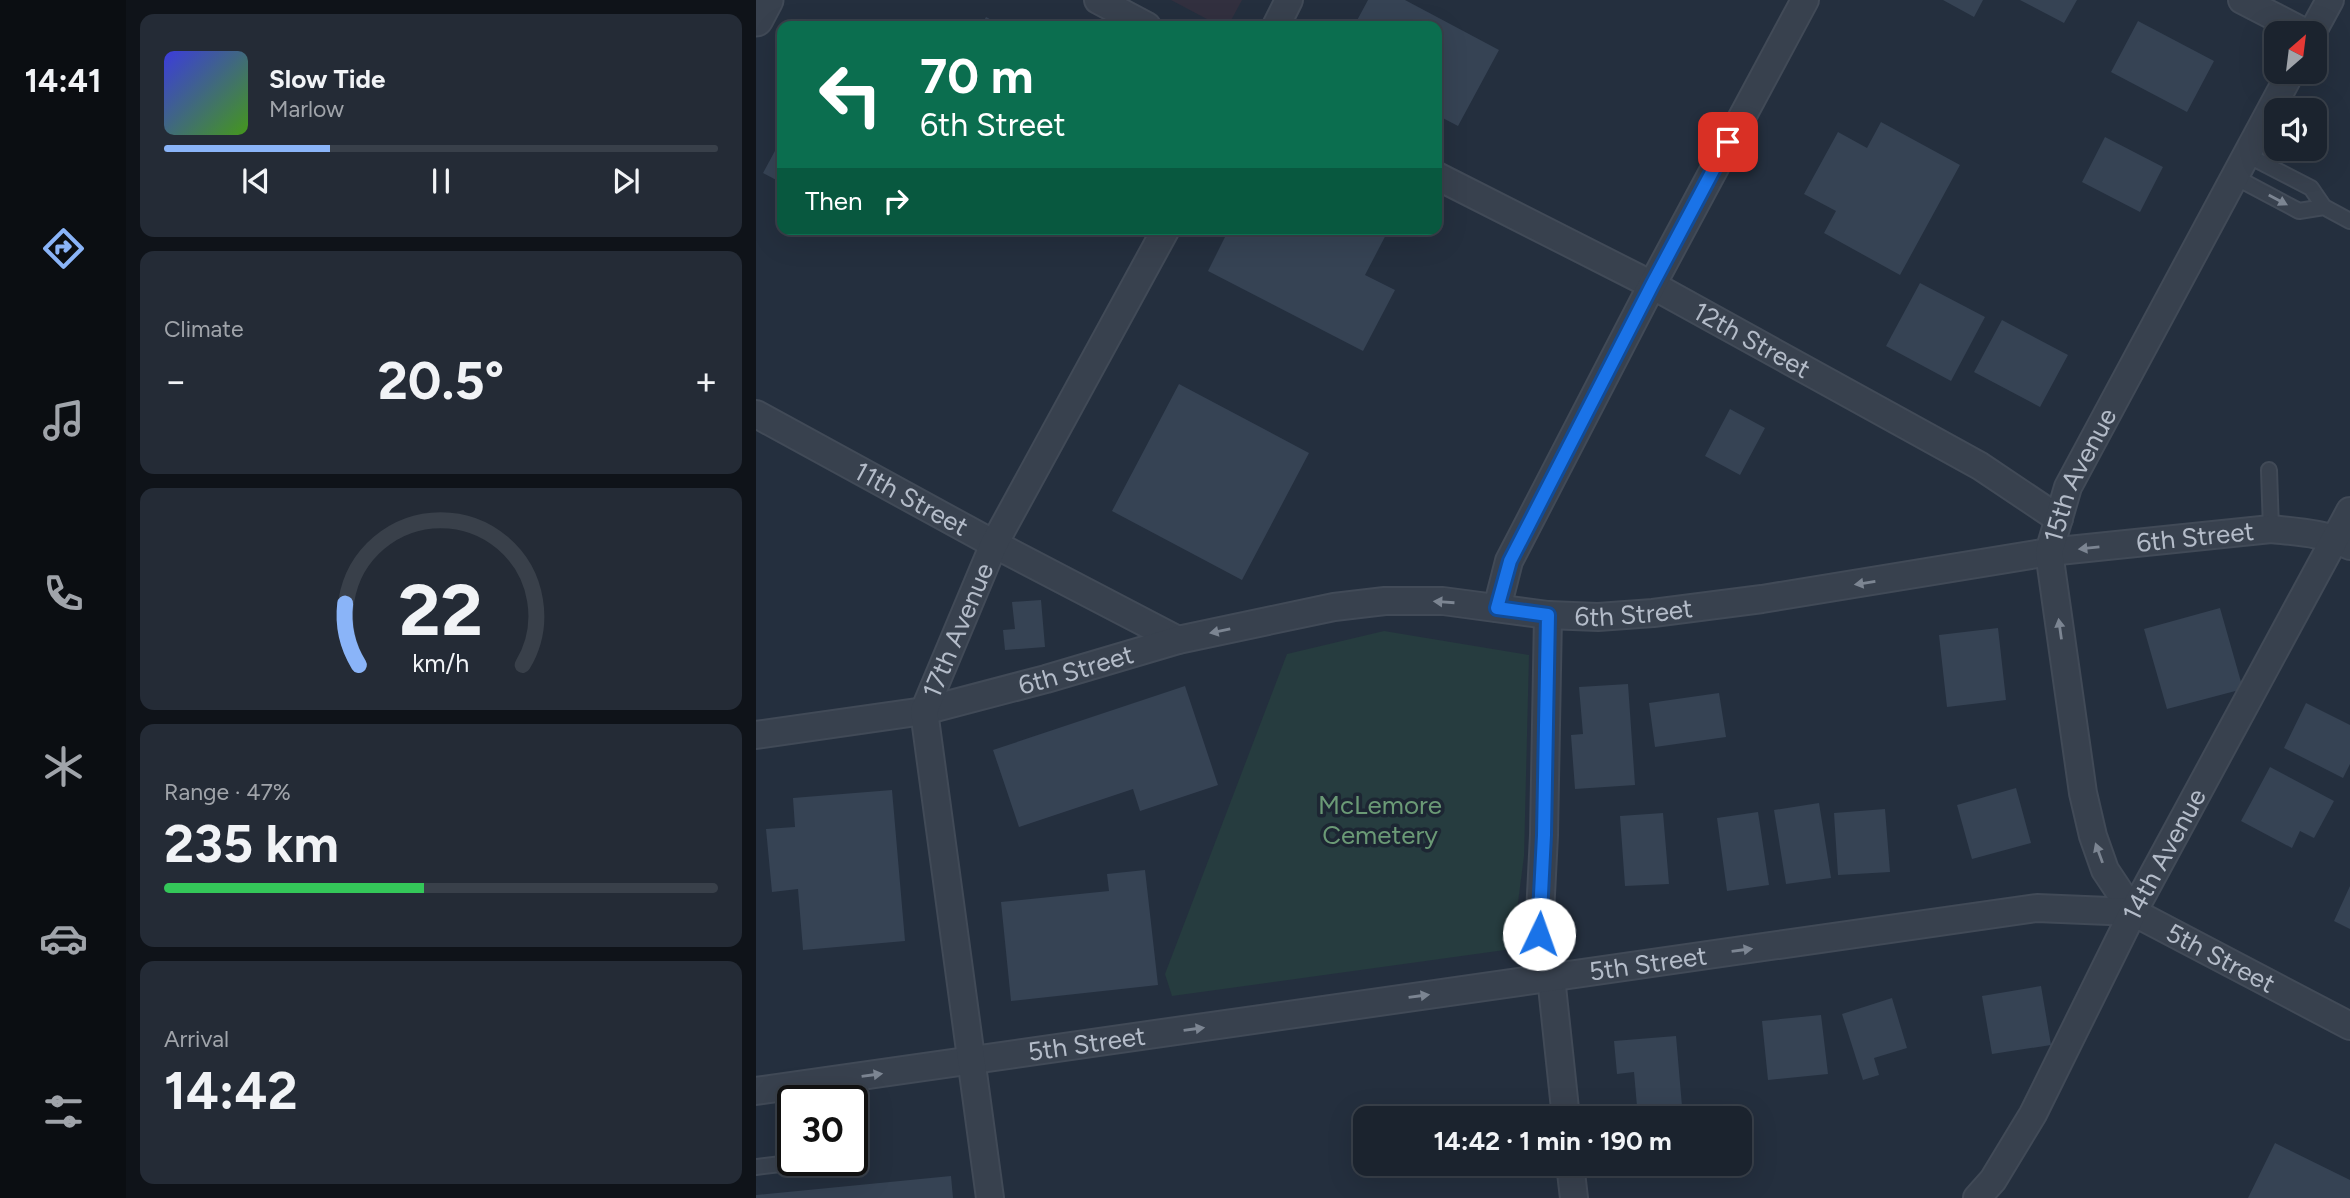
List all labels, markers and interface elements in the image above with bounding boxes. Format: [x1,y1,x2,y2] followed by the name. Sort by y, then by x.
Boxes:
[2264,21,2328,84] north arrow
[2264,21,2327,161] map controls
[920,46,1033,105] text: 70 m
[805,49,896,140] icon: left
[24,62,102,100] text: 14:41
[269,63,385,95] text: Slow Tide
[269,95,344,123] text: Marlow
[2264,98,2327,161] button: sound
[920,106,1066,144] text: 6th Street
[1698,112,1758,172] pin
[1709,123,1747,161] icon: arrive
[237,162,275,200] icon: previous
[422,162,460,200] icon: pause
[607,162,645,200] icon: next
[877,182,915,220] icon: right
[805,185,863,217] text: Then
[2268,194,2288,206] one-way arrow
[39,224,88,273] icon: directions
[1688,295,1816,385] street label: 12th Street
[164,315,243,343] text: Climate
[378,350,504,412] text: 20.5°
[164,358,188,404] text: −
[694,358,718,404] text: +
[39,396,88,445] icon: music
[2037,402,2123,546] street label: 15th Avenue
[849,455,974,543] street label: 11th Street
[2135,515,2256,559] street label: 6th Street
[2078,543,2100,554] one-way arrow
[915,558,1000,703] street label: 17th Avenue
[399,566,483,653] text: 22
[39,569,88,618] icon: phone
[1854,578,1876,589] one-way arrow
[1574,592,1695,633] street label: 6th Street
[1433,596,1455,607] one-way arrow
[2054,618,2065,640] one-way arrow
[1209,626,1231,637] one-way arrow
[1015,638,1137,702] street label: 6th Street
[412,648,470,678] text: km/h
[39,742,88,791] icon: climate
[164,778,291,806] text: Range · 47%
[2115,783,2213,926] street label: 14th Avenue
[1318,789,1442,851] park label: McLemore Cemetery
[164,813,339,875] text: 235 km
[2093,842,2104,863] one-way arrow
[1502,897,1576,971] position arrow
[39,914,88,963] icon: car
[2161,916,2281,1000] street label: 5th Street
[1587,939,1709,988] street label: 5th Street
[1731,944,1753,955] one-way arrow
[1409,990,1431,1001] one-way arrow
[1026,1020,1148,1068] street label: 5th Street
[1183,1023,1205,1034] one-way arrow
[164,1025,229,1053] text: Arrival
[164,1060,298,1122] text: 14:42
[861,1069,883,1080] one-way arrow
[777,1085,868,1176] speed limit sign: 30
[39,1087,88,1136] icon: filters
[1433,1125,1672,1157] text: 14:42 · 1 min · 190 m

